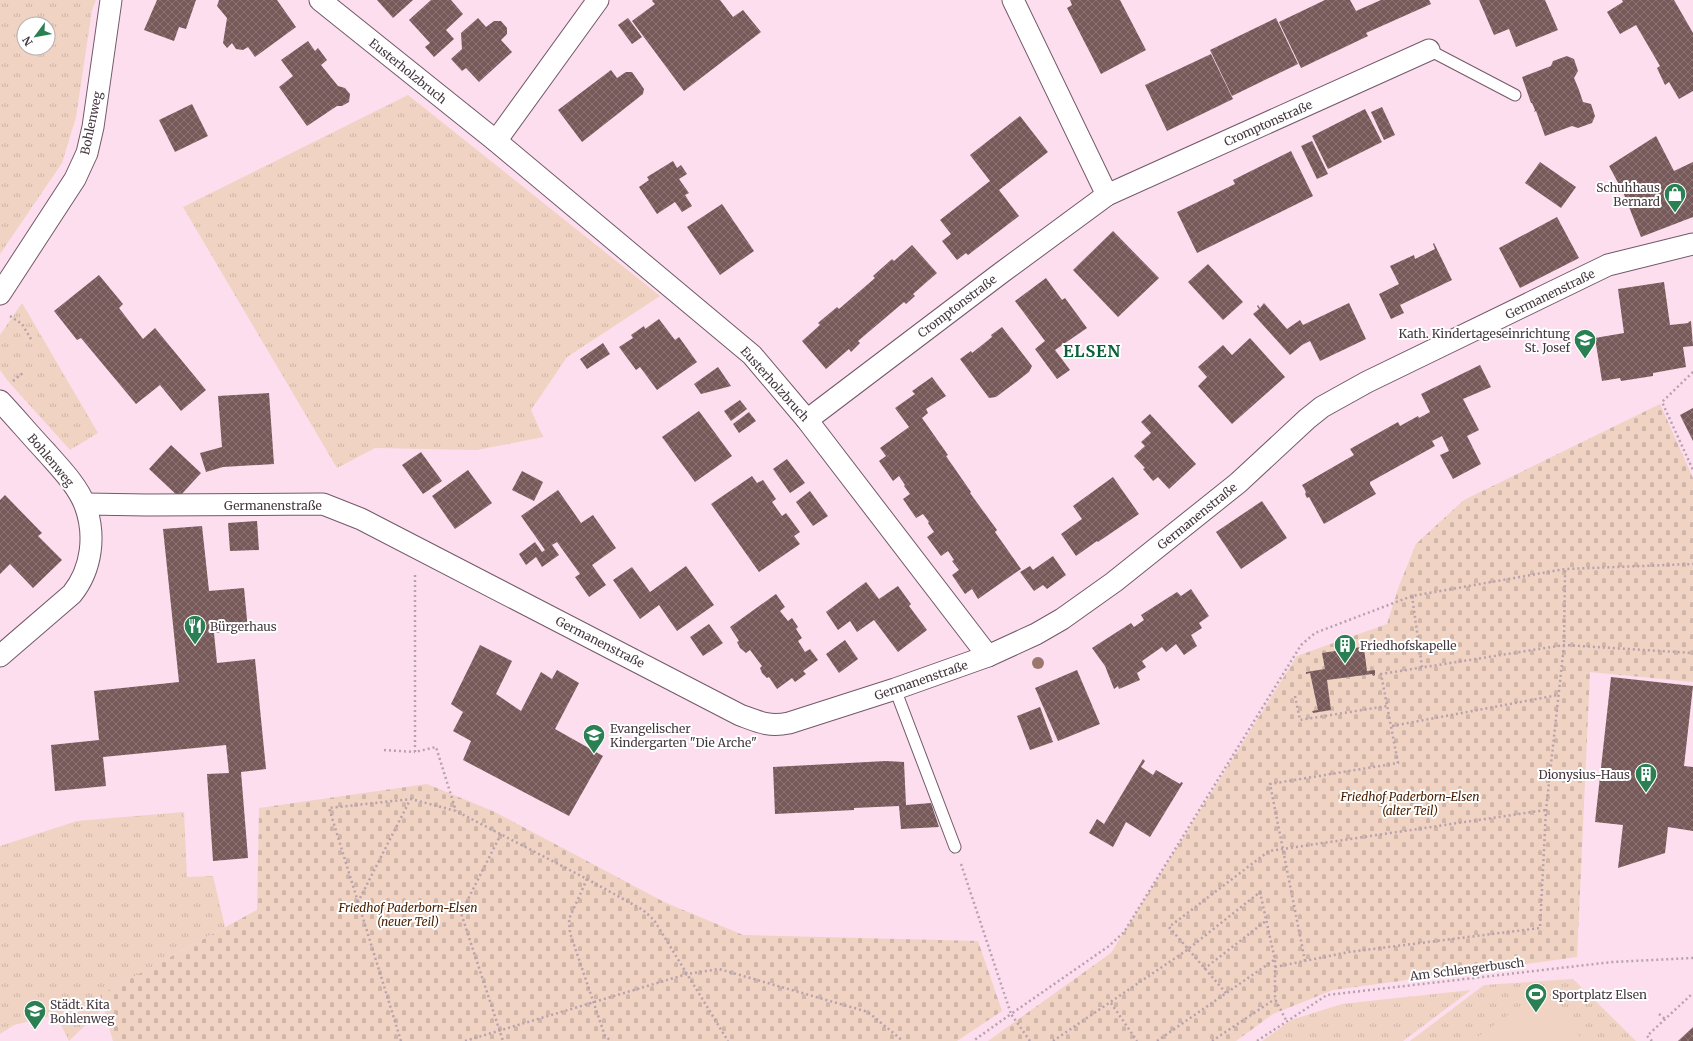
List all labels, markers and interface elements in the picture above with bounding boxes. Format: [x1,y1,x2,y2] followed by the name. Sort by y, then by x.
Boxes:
[16,16,56,56] north arrow
[19,34,36,49] text: N
[366,35,450,107] street label: Eusterholzbruch
[77,89,105,156] street label: Bohlenweg
[1222,97,1314,149] street label: Cromptonstraße
[1596,180,1660,209] place label: Schuhhaus Bernard
[1662,181,1688,214] shop icon: Schuhhaus Bernard
[1503,266,1597,322] street label: Germanenstraße
[915,271,999,341] street label: Cromptonstraße
[1399,326,1571,355] place label: Kath. Kindertageseinrichtung St. Josef
[1572,327,1598,360] school or university icon: Kath. Kindertageseinrichtung St. Josef
[1063,341,1121,361] district label: ELSEN
[737,343,813,425] street label: Eusterholzbruch
[25,430,78,490] street label: Bohlenweg
[1154,479,1240,553] street label: Germanenstraße
[224,498,322,513] street label: Germanenstraße
[182,613,208,646] restaurant icon: Bürgerhaus
[553,613,647,671] street label: Germanenstraße
[210,619,277,634] place label: Bürgerhaus
[1332,632,1358,665] building icon: Friedhofskapelle
[1360,638,1457,653] place label: Friedhofskapelle
[872,657,970,703] street label: Germanenstraße
[610,721,757,750] place label: Evangelischer Kindergarten "Die Arche"
[581,722,607,755] school or university icon: Evangelischer Kindergarten "Die Arche"
[1633,761,1659,794] building icon: Dionysius-Haus
[1538,767,1630,782] place label: Dionysius-Haus
[1339,789,1480,818] park label: Friedhof Paderborn-Elsen (alter Teil)
[337,900,478,929] park label: Friedhof Paderborn-Elsen (neuer Teil)
[1408,955,1525,984] street label: Am Schlengerbusch
[1523,981,1549,1014] sports icon: Sportplatz Elsen
[1552,987,1647,1002] place label: Sportplatz Elsen
[50,997,115,1026] place label: Städt. Kita Bohlenweg
[22,998,48,1031] school or university icon: Städt. Kita Bohlenweg

